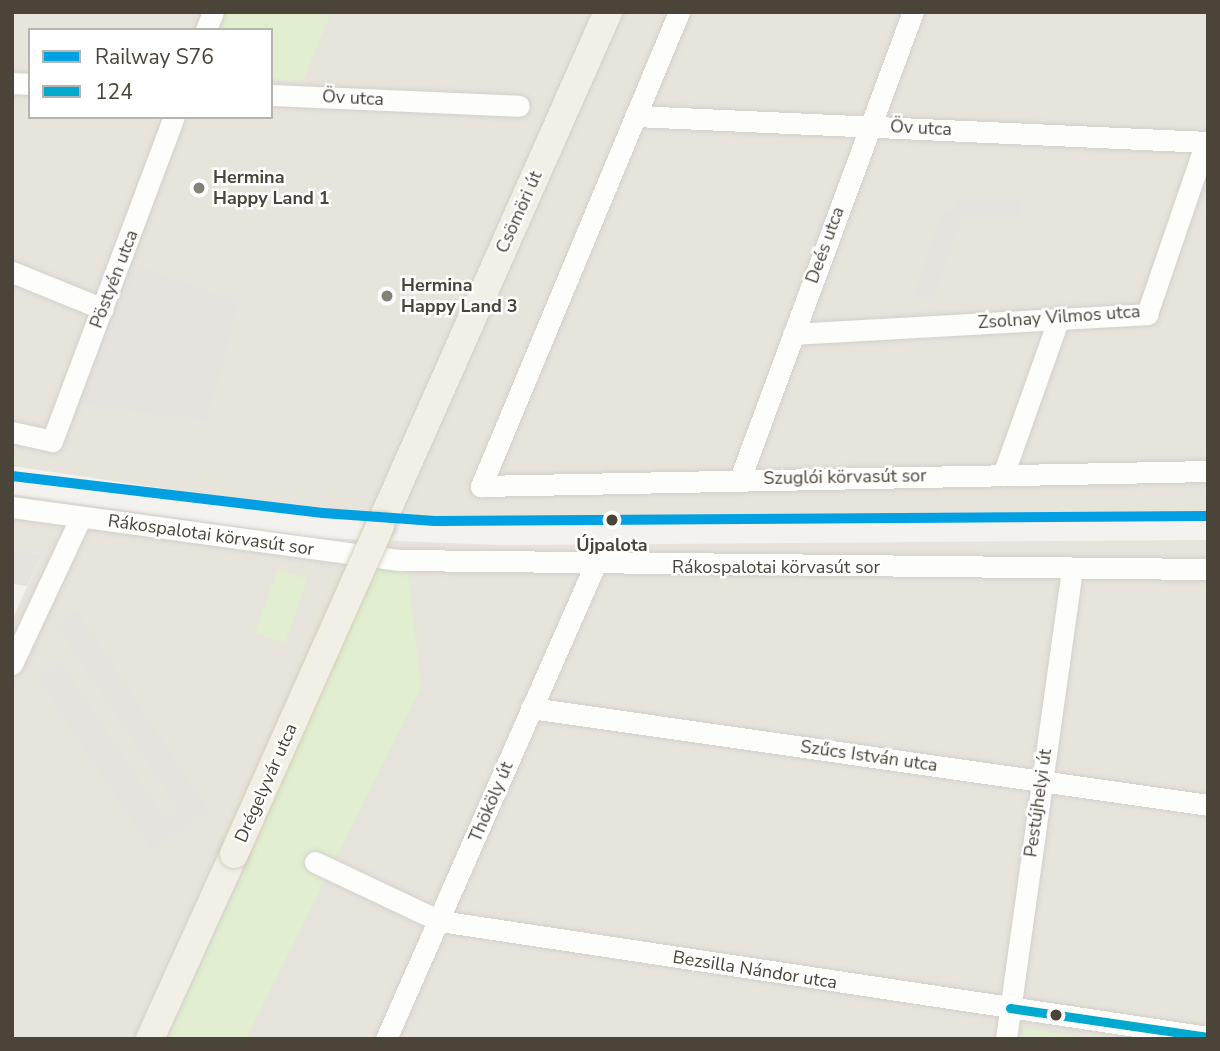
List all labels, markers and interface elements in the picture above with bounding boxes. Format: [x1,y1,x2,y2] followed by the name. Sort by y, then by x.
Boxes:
[28,28,273,119] legend
[95,43,214,71] text: Railway S76
[95,78,133,106] text: 124
[322,86,384,110] street label: Öv utca
[890,116,952,140] street label: Öv utca
[213,167,329,210] place label: Hermina Happy Land 1
[491,168,547,256] street label: Csömöri út
[191,180,207,196] marker: Hermina Happy Land 1
[801,204,849,286] street label: Deés utca
[85,227,143,331] street label: Pöstyén utca
[401,275,517,318] place label: Hermina Happy Land 3
[379,288,395,304] marker: Hermina Happy Land 3
[977,301,1141,333] street label: Zsolnay Vilmos utca
[763,465,927,489] street label: Szuglói körvasút sor
[601,509,623,531] marker: Újpalota
[107,510,315,560] street label: Rákospalotai körvasút sor
[576,534,648,556] place label: Újpalota
[672,556,880,578] street label: Rákospalotai körvasút sor
[230,720,302,846] street label: Drégelyvár utca
[799,736,939,776] street label: Szűcs István utca
[1020,747,1056,859] street label: Pestújhelyi út
[464,759,518,845] street label: Thököly út
[671,946,839,994] street label: Bezsilla Nándor utca
[1049,1008,1063,1022] unlabelled marker

